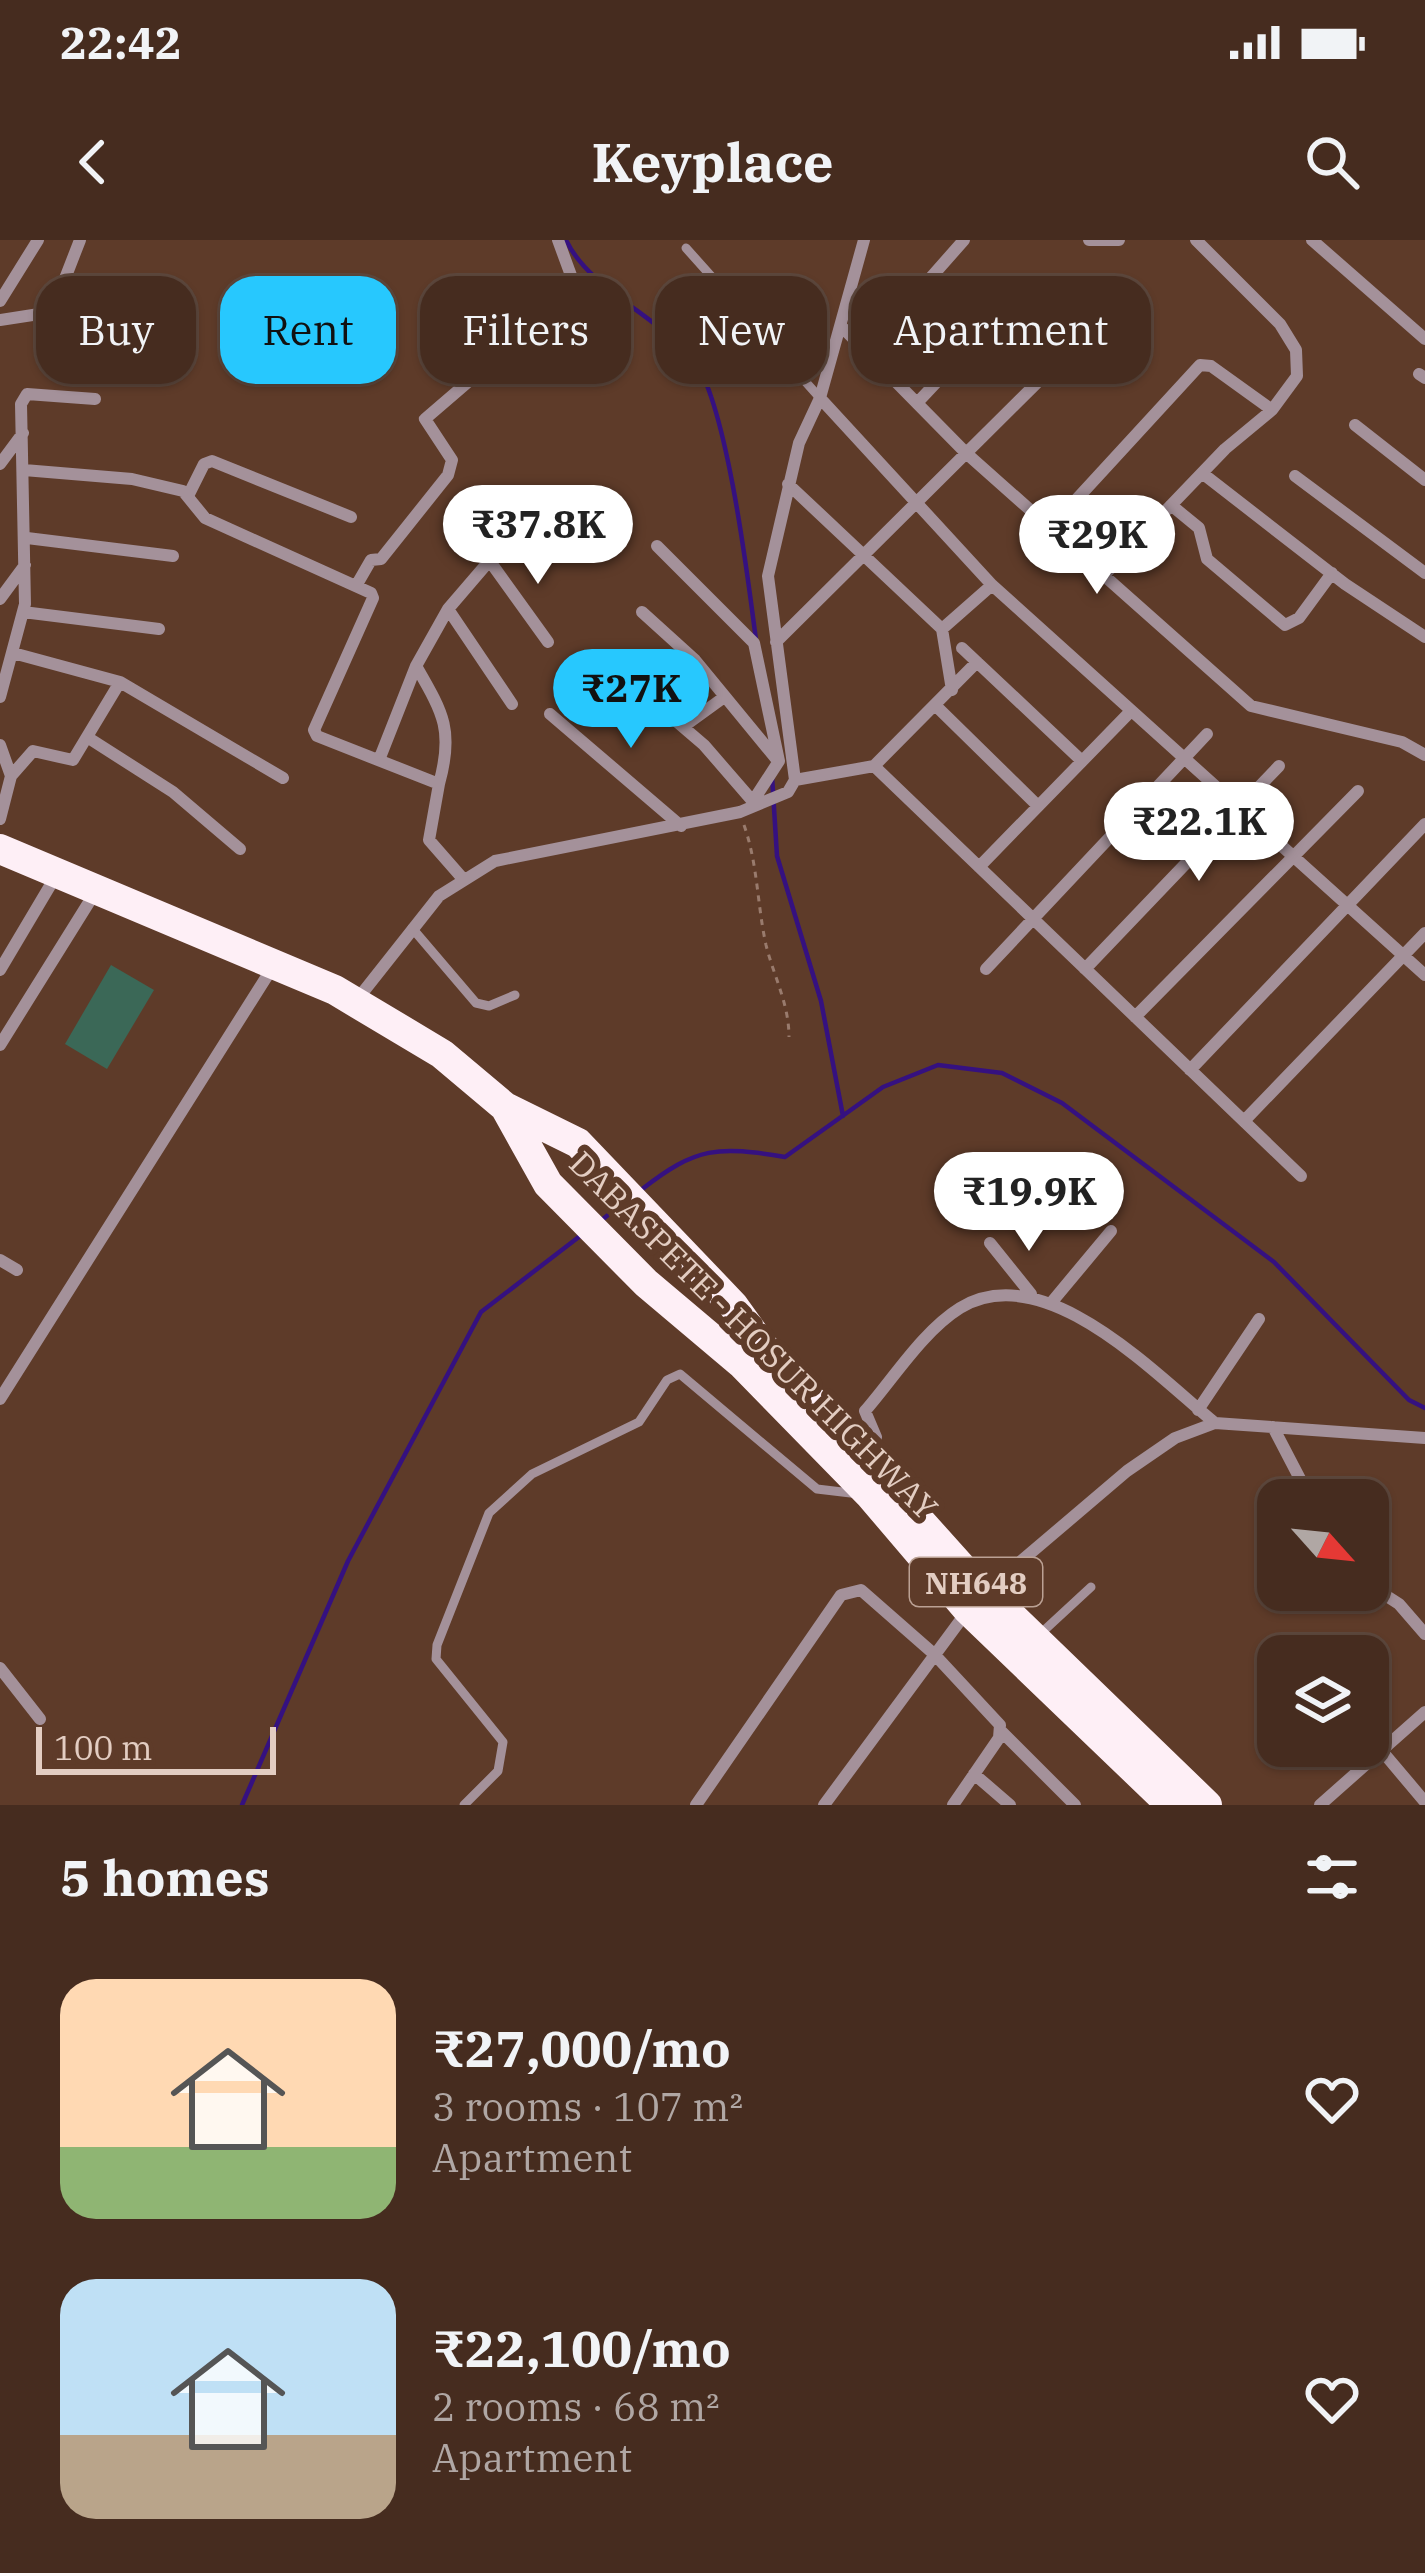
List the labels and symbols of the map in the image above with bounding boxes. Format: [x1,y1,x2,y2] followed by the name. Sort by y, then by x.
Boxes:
[440,485,636,587] pin: ₹37.8K
[1026,495,1168,597] pin: ₹29K
[560,649,702,751] pin: ₹27K
[1101,782,1297,884] pin: ₹22.1K
[561,1142,947,1528] street label: DABASPETE - HOSUR HIGHWAY
[931,1152,1127,1254] pin: ₹19.9K
[1257,1479,1389,1611] north arrow
[910,1558,1042,1606] road number: NH648
[36,1721,276,1774] scale bar

